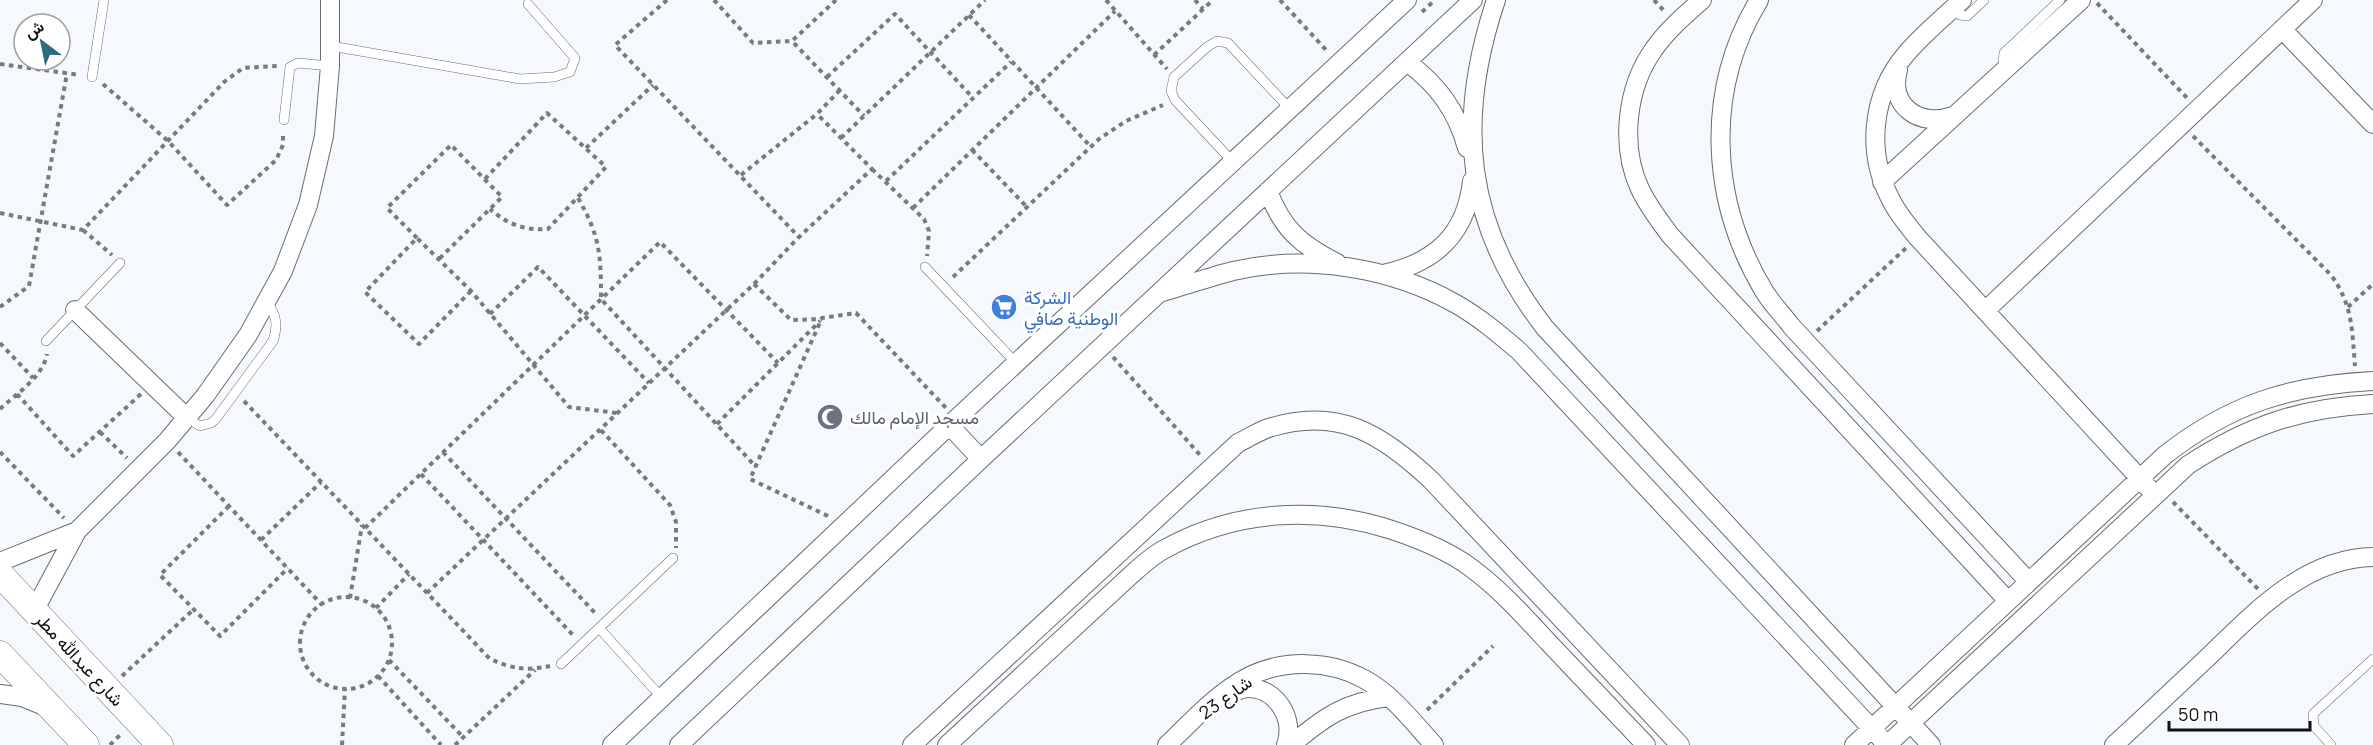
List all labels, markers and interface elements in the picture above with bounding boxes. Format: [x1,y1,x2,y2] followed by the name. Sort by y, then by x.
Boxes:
[12,12,72,72] north arrow
[20,15,48,44] text: ش
[1024,285,1118,334] place label: الشركة الوطنية صافي
[989,292,1019,322] supermarket icon: الشركة الوطنية صافي
[815,402,845,432] mosque icon: مسجد الإمام مالك
[850,405,979,430] place label: مسجد الإمام مالك
[29,606,130,712] street label: شارع عبدالله مطر
[1194,670,1257,725] street label: شارع 23
[2169,694,2310,732] scale bar
[2178,702,2218,726] text: 50 m

